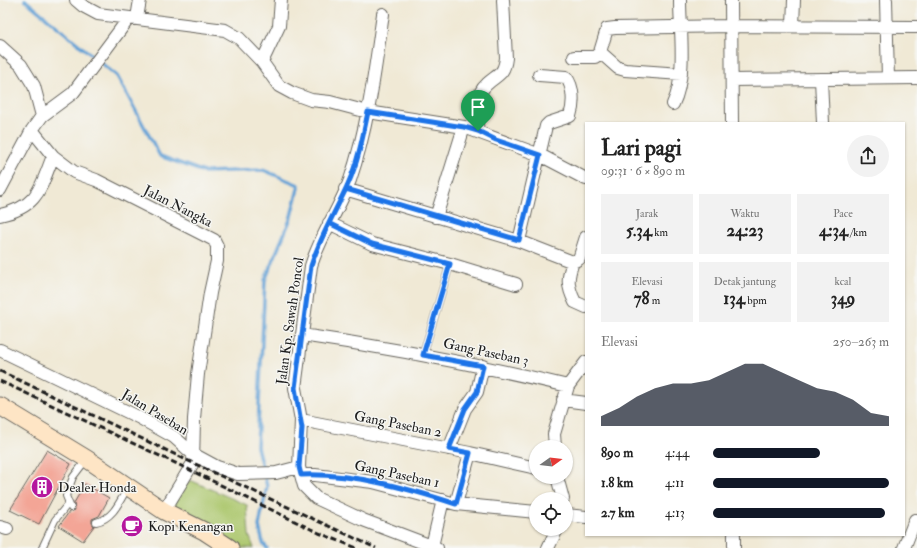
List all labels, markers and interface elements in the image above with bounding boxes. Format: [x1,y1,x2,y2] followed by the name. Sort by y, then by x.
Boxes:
[461,90,495,131] pin
[467,96,489,118] icon: arrive
[601,134,682,162] text: Lari pagi
[847,135,889,177] button: share
[601,163,685,179] text: 09:31 · 6 × 890 m
[140,181,215,231] street label: Jalan Nangka
[636,207,658,220] text: Jarak
[730,207,760,220] text: Waktu
[833,207,853,220] text: Pace
[626,220,652,241] text: 5.34
[726,220,764,241] text: 24:23
[819,220,848,241] text: 4:34
[652,226,668,239] text: km
[848,226,867,239] text: /km
[272,256,308,387] street label: Jalan Kp. Sawah Poncol
[631,275,663,288] text: Elevasi
[714,275,776,288] text: Detak jantung
[835,275,851,288] text: kcal
[634,288,649,309] text: 78
[723,288,745,309] text: 134
[831,288,855,309] text: 349
[649,294,660,307] text: m
[745,294,767,307] text: bpm
[601,334,638,350] text: Elevasi
[833,334,889,350] text: 250–263 m
[442,335,530,369] street label: Gang Paseban 3
[118,385,191,439] street label: Jalan Paseban
[353,407,443,441] street label: Gang Paseban 2
[529,440,573,484] north arrow
[529,440,573,536] map controls
[601,445,633,461] text: 890 m
[665,445,689,461] text: 4:44
[353,457,441,491] street label: Gang Paseban 1
[29,474,55,500] building icon: Dealer Honda
[601,475,633,491] text: 1.8 km
[665,475,685,491] text: 4:11
[58,479,137,496] place label: Dealer Honda
[529,492,573,536] button: locate
[601,505,635,521] text: 2.7 km
[665,505,685,521] text: 4:13
[119,513,145,539] cafe icon: Kopi Kenangan
[148,518,233,536] place label: Kopi Kenangan

